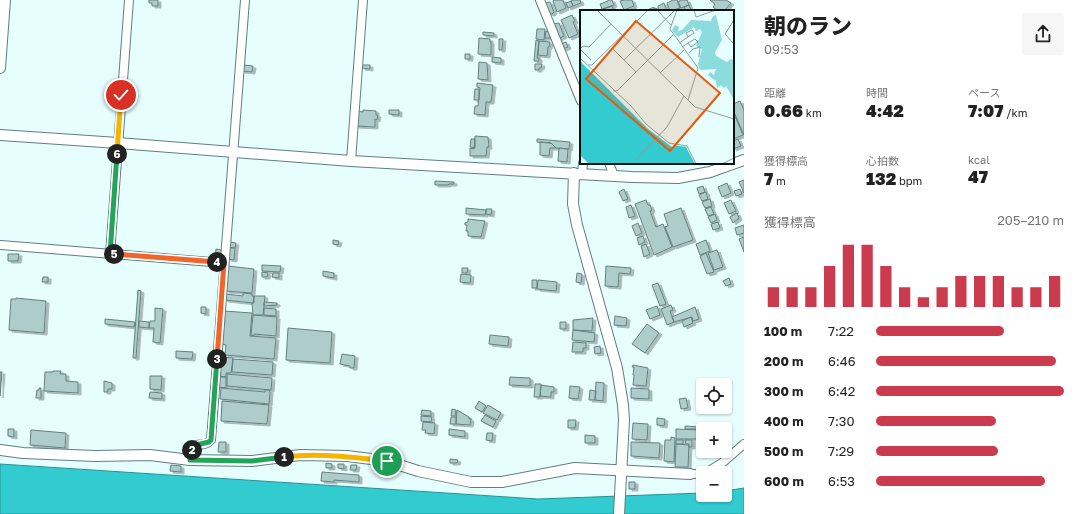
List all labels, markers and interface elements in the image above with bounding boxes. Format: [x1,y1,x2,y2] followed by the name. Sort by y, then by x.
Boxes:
[580,10,734,164] inset map
[764,12,852,39] text: 朝のラン
[1022,13,1064,55] button: share
[764,41,799,57] text: 09:53
[104,78,138,112] pin
[110,84,132,106] icon: check
[764,86,786,99] text: 距離
[866,86,888,99] text: 時間
[968,86,1000,99] text: ペース
[764,100,803,121] text: 0.66
[866,100,904,121] text: 4:42
[968,100,1003,121] text: 7:07
[803,106,822,119] text: km
[1003,106,1027,119] text: /km
[107,144,127,164] pin: 6
[114,147,121,160] text: 6
[968,153,990,166] text: kcal
[764,154,808,167] text: 獲得標高
[866,154,899,167] text: 心拍数
[968,166,988,187] text: 47
[764,168,773,189] text: 7
[866,168,896,189] text: 132
[773,174,786,187] text: m
[896,174,922,187] text: bpm
[997,212,1064,228] text: 205–210 m
[764,214,816,230] text: 獲得標高
[104,244,124,264] pin: 5
[111,247,117,260] text: 5
[207,252,227,272] pin: 4
[214,255,220,268] text: 4
[764,323,802,339] text: 100 m
[828,323,854,339] text: 7:22
[207,349,227,369] pin: 3
[214,352,220,365] text: 3
[764,353,803,369] text: 200 m
[828,353,856,369] text: 6:46
[696,378,732,502] map controls
[696,378,732,414] button: locate
[764,383,803,399] text: 300 m
[828,383,855,399] text: 6:42
[764,413,804,429] text: 400 m
[828,413,854,429] text: 7:30
[696,422,732,458] button: +
[182,440,202,460] pin: 2
[189,443,195,456] text: 2
[764,443,803,459] text: 500 m
[828,443,854,459] text: 7:29
[370,444,404,478] pin
[274,447,294,467] pin: 1
[281,450,287,463] text: 1
[376,450,398,472] icon: arrive
[696,466,732,502] button: −
[764,473,804,489] text: 600 m
[828,473,855,489] text: 6:53

